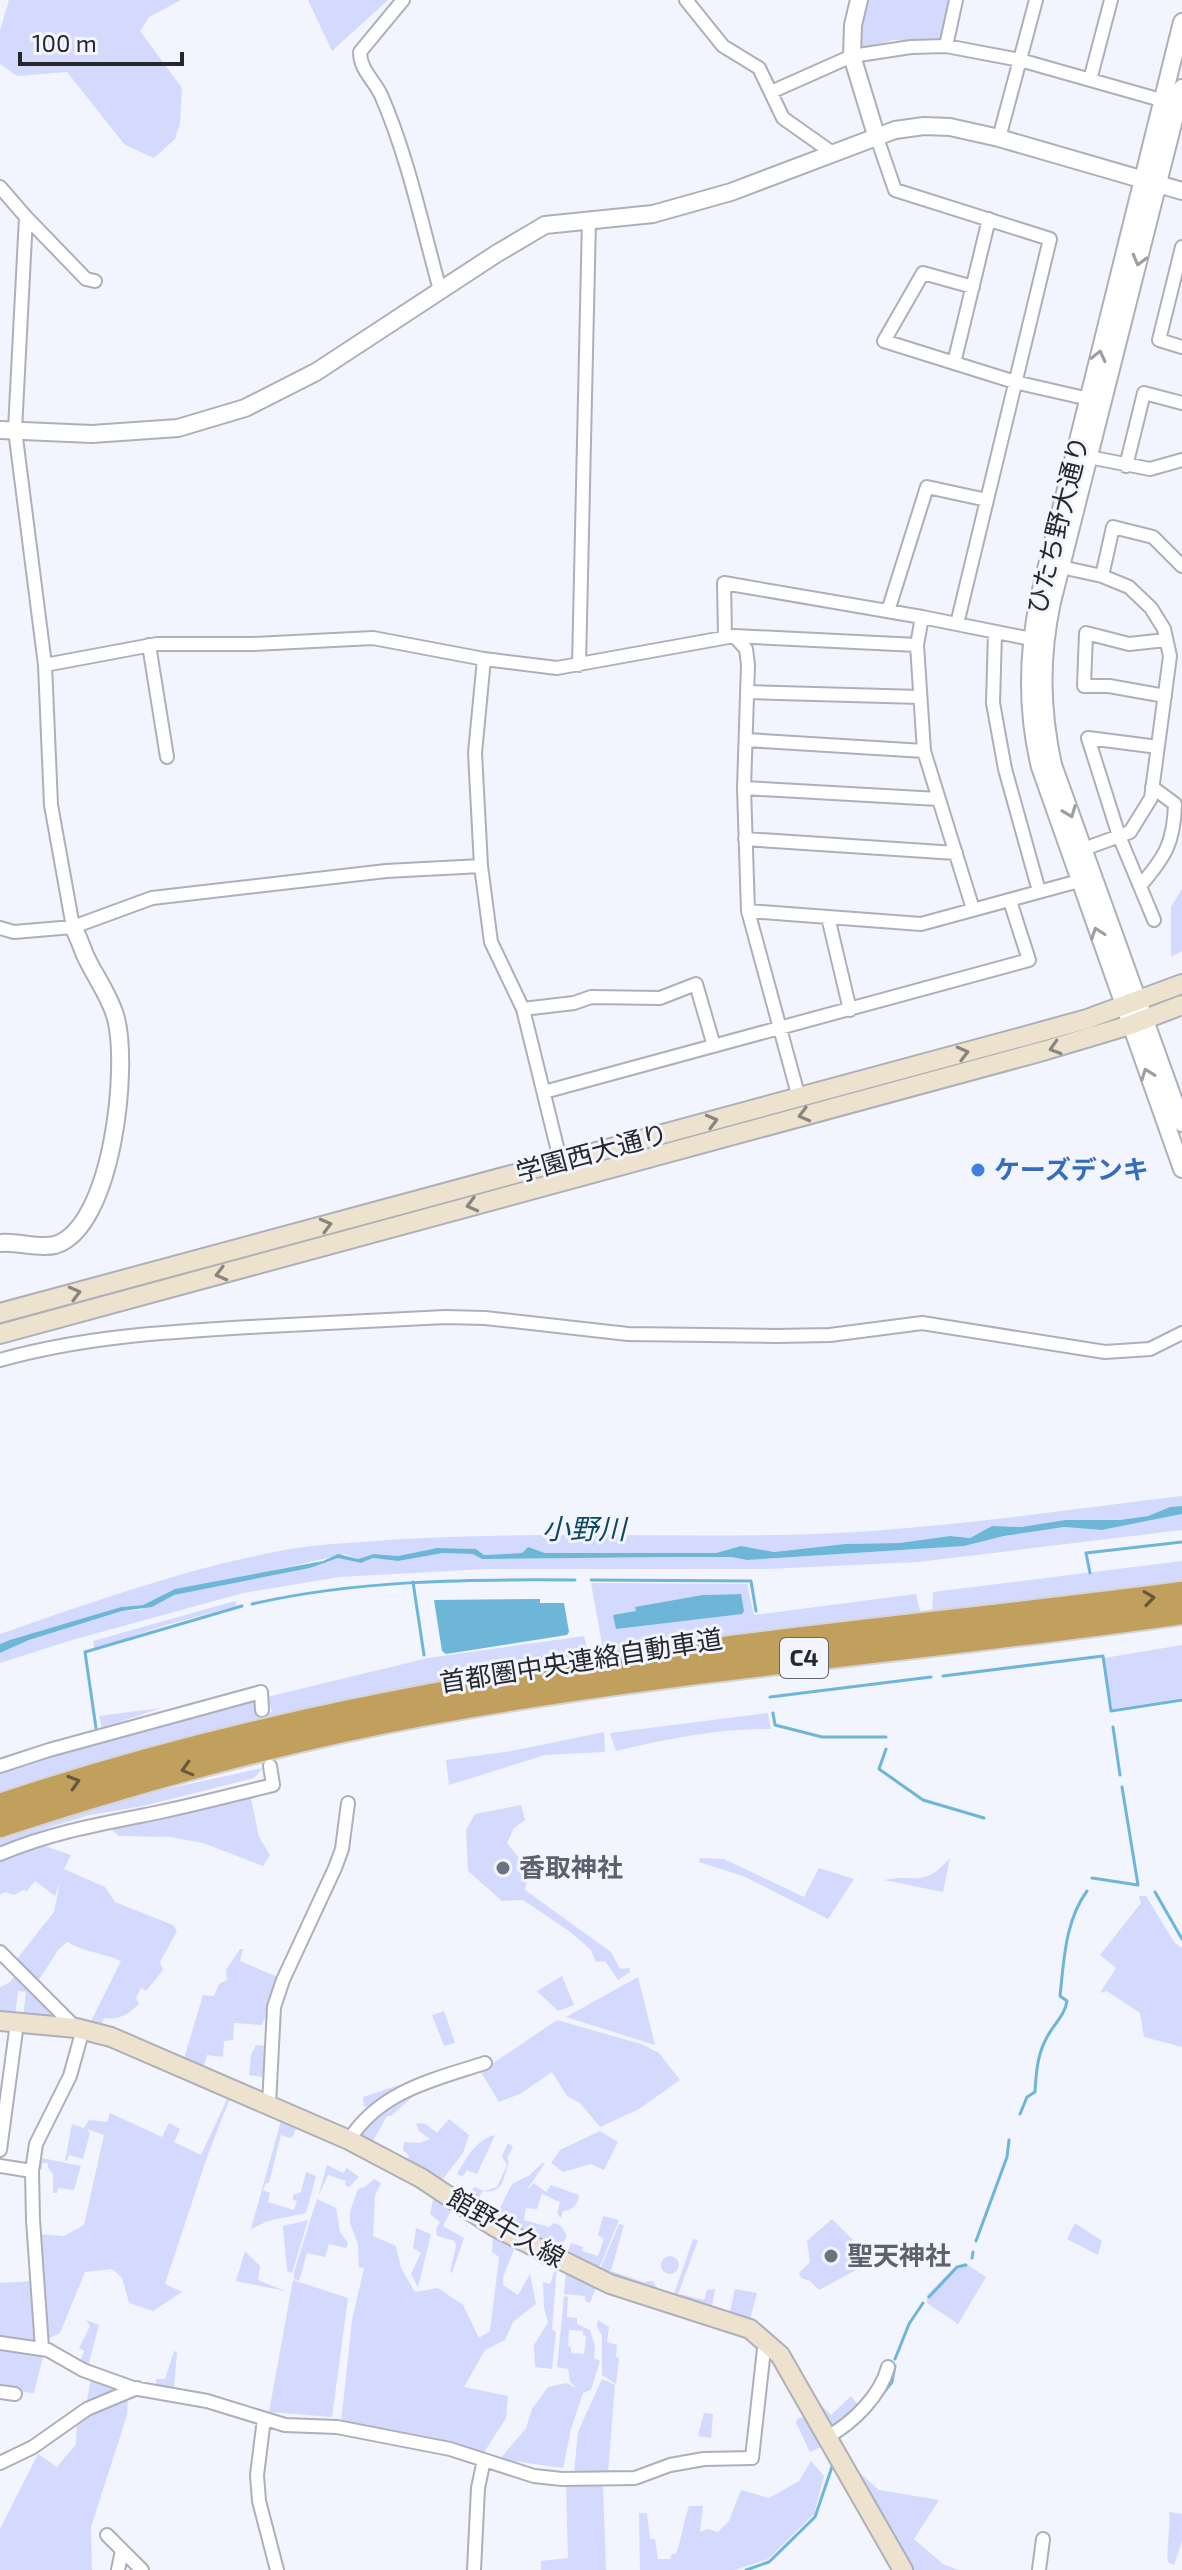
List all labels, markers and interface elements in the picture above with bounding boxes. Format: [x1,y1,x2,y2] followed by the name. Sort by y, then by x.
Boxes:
[20,16,182,66] scale bar
[32,28,97,57] text: 100 m
[1132,253,1149,267] one-way arrow
[1090,350,1107,364] one-way arrow
[1019,433,1094,617] street label: ひたち野大通り
[1060,804,1077,818] one-way arrow
[1091,927,1107,941] one-way arrow
[1049,1039,1063,1055] one-way arrow
[956,1046,970,1062] one-way arrow
[1141,1068,1157,1082] one-way arrow
[798,1106,812,1123] one-way arrow
[705,1113,719,1130] one-way arrow
[512,1116,671,1187] street label: 学園西大通り
[994,1153,1149,1184] place label: ケーズデンキ
[969,1161,987,1179] marker: ケーズデンキ
[466,1196,480,1213] one-way arrow
[319,1218,333,1234] one-way arrow
[215,1264,229,1281] one-way arrow
[68,1286,82,1302] one-way arrow
[542,1511,629,1545] water label: 小野川
[1143,1590,1156,1607] one-way arrow
[437,1622,724,1697] street label: 首都圏中央連絡自動車道
[780,1638,828,1678] road number: C4
[180,1759,194,1776] one-way arrow
[67,1775,80,1791] one-way arrow
[519,1851,623,1882] place label: 香取神社
[494,1859,512,1877] marker: 香取神社
[443,2181,571,2273] street label: 館野牛久線
[847,2239,951,2270] place label: 聖天神社
[822,2247,840,2265] marker: 聖天神社

